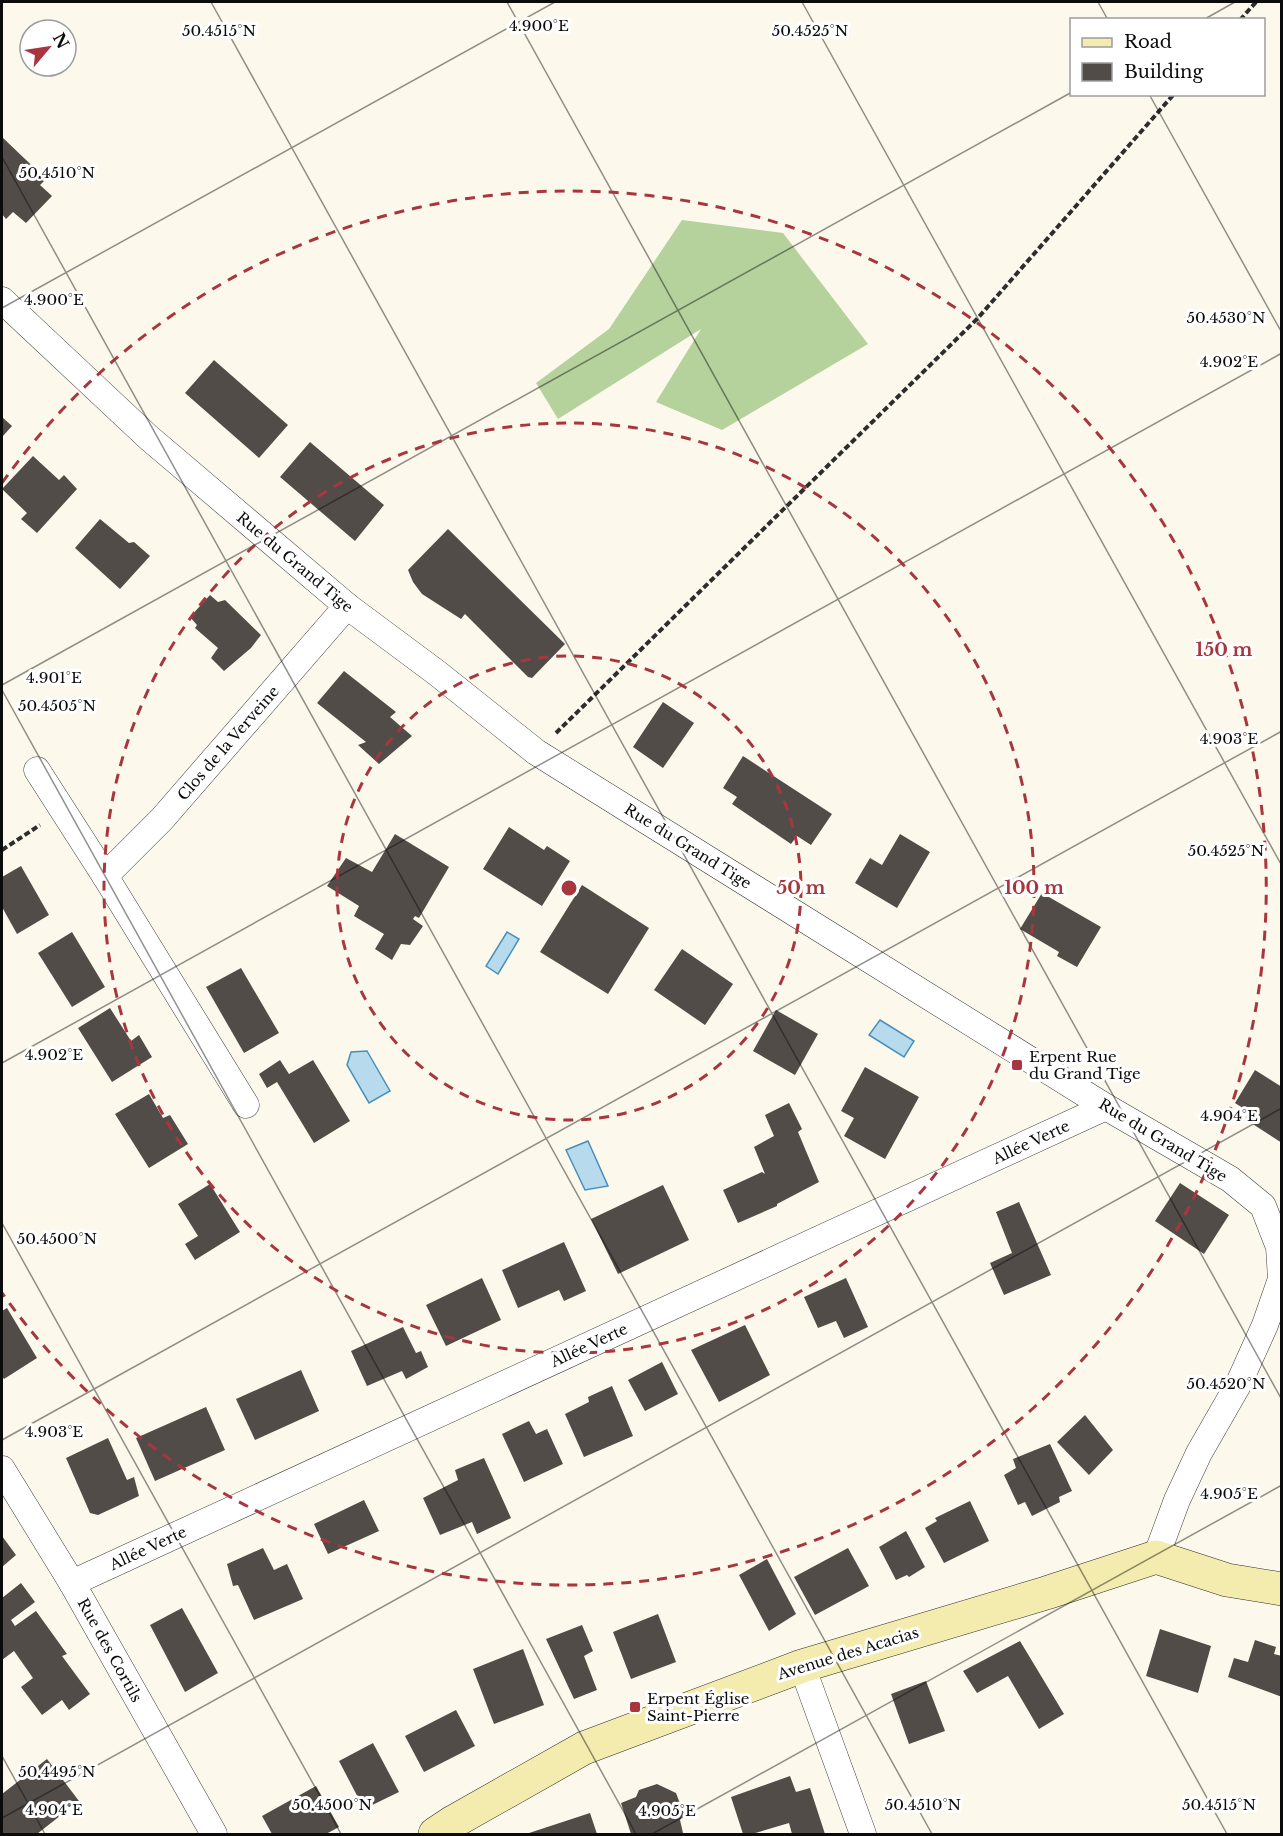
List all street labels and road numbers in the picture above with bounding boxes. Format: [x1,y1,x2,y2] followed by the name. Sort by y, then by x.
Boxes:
[233,508,357,616] street label: Rue du Grand Tige
[173,682,283,804] street label: Clos de la Verveine
[621,799,755,893] street label: Rue du Grand Tige
[1095,1094,1231,1186] street label: Rue du Grand Tige
[989,1116,1073,1169] street label: Allée Verte
[547,1319,631,1372] street label: Allée Verte
[106,1522,190,1575] street label: Allée Verte
[74,1595,147,1706] street label: Rue des Cortils
[774,1622,921,1684] street label: Avenue des Acacias

